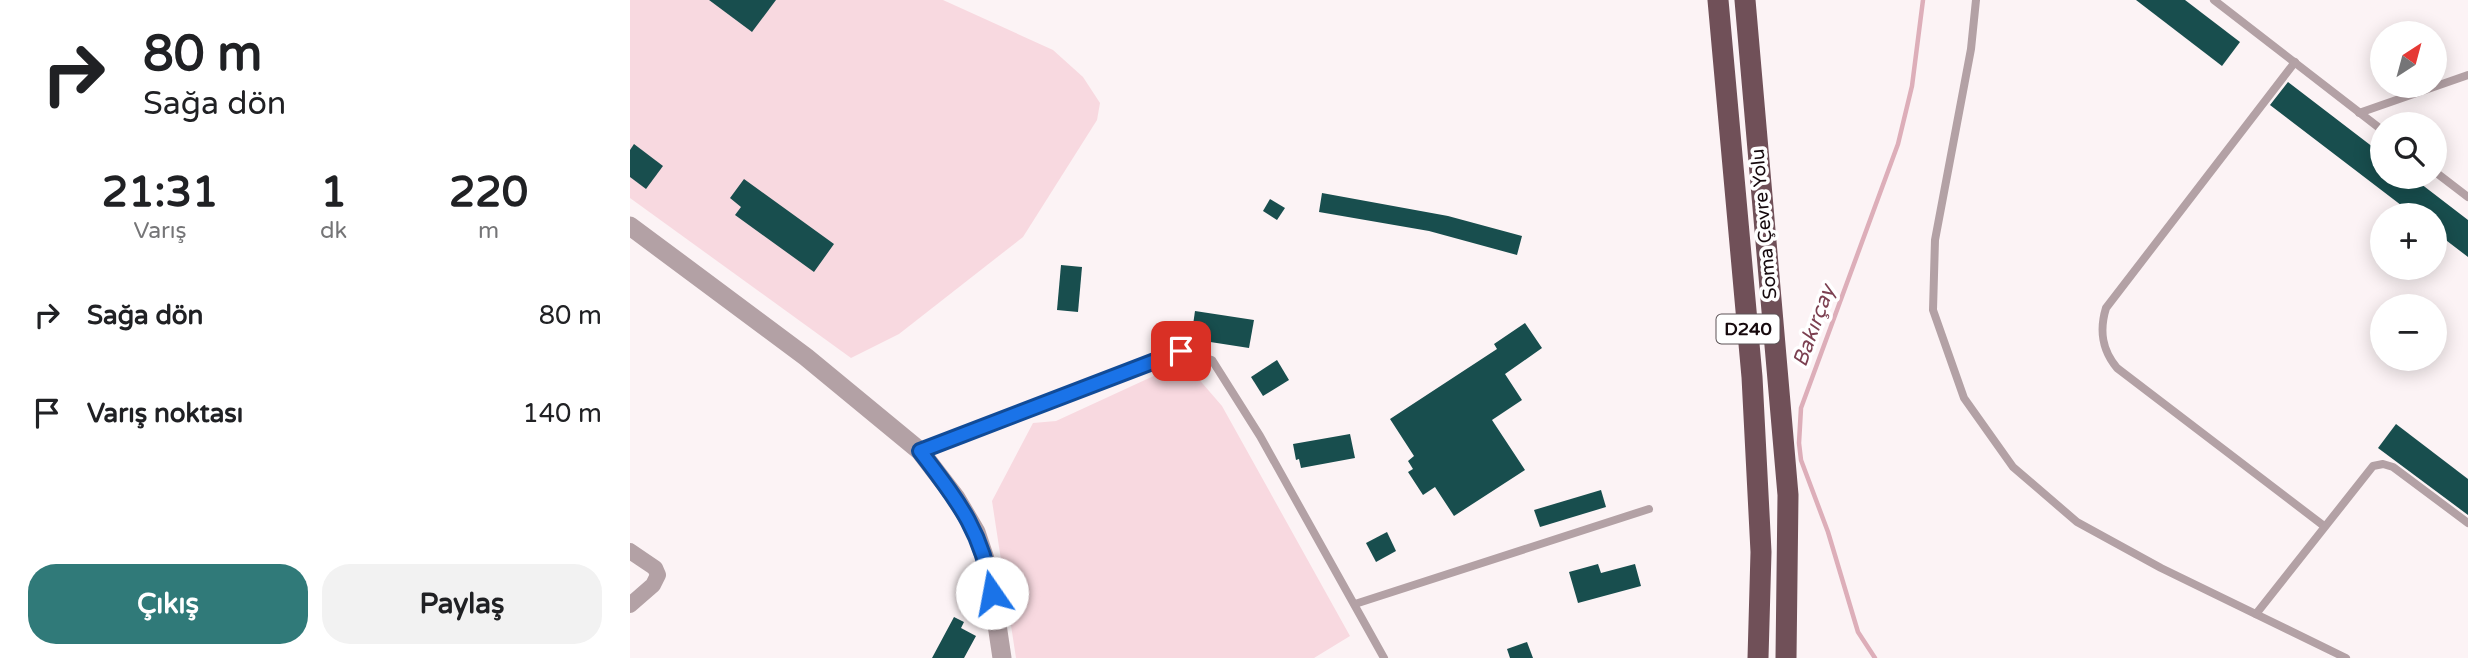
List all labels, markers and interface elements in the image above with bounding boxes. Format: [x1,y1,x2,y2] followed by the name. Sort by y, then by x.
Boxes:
[2370,21,2446,98] north arrow
[2370,21,2447,371] map controls
[143,25,262,84] text: 80 m
[28,28,119,119] icon: right
[143,85,286,123] text: Sağa dön
[2370,112,2447,189] button: search
[1746,148,1782,300] street label: Soma Çevre Yolu
[102,167,218,218] text: 21:31
[320,167,347,218] text: 1
[449,167,528,218] text: 220
[2370,203,2447,280] button: +
[133,217,187,245] text: Varış
[320,217,347,245] text: dk
[478,217,499,245] text: m
[1788,279,1841,370] water label: Bakırçay
[2370,294,2447,371] button: −
[28,296,66,334] icon: right
[87,300,203,331] text: Sağa dön
[539,300,602,331] text: 80 m
[1716,314,1780,344] road number: D240
[1151,321,1211,381] pin
[1162,332,1200,370] icon: arrive
[28,394,66,432] icon: arrive
[87,398,243,429] text: Varış noktası
[522,398,602,429] text: 140 m
[955,556,1029,630] position arrow
[28,564,308,644] button: Çıkış
[322,564,602,644] button: Paylaş

